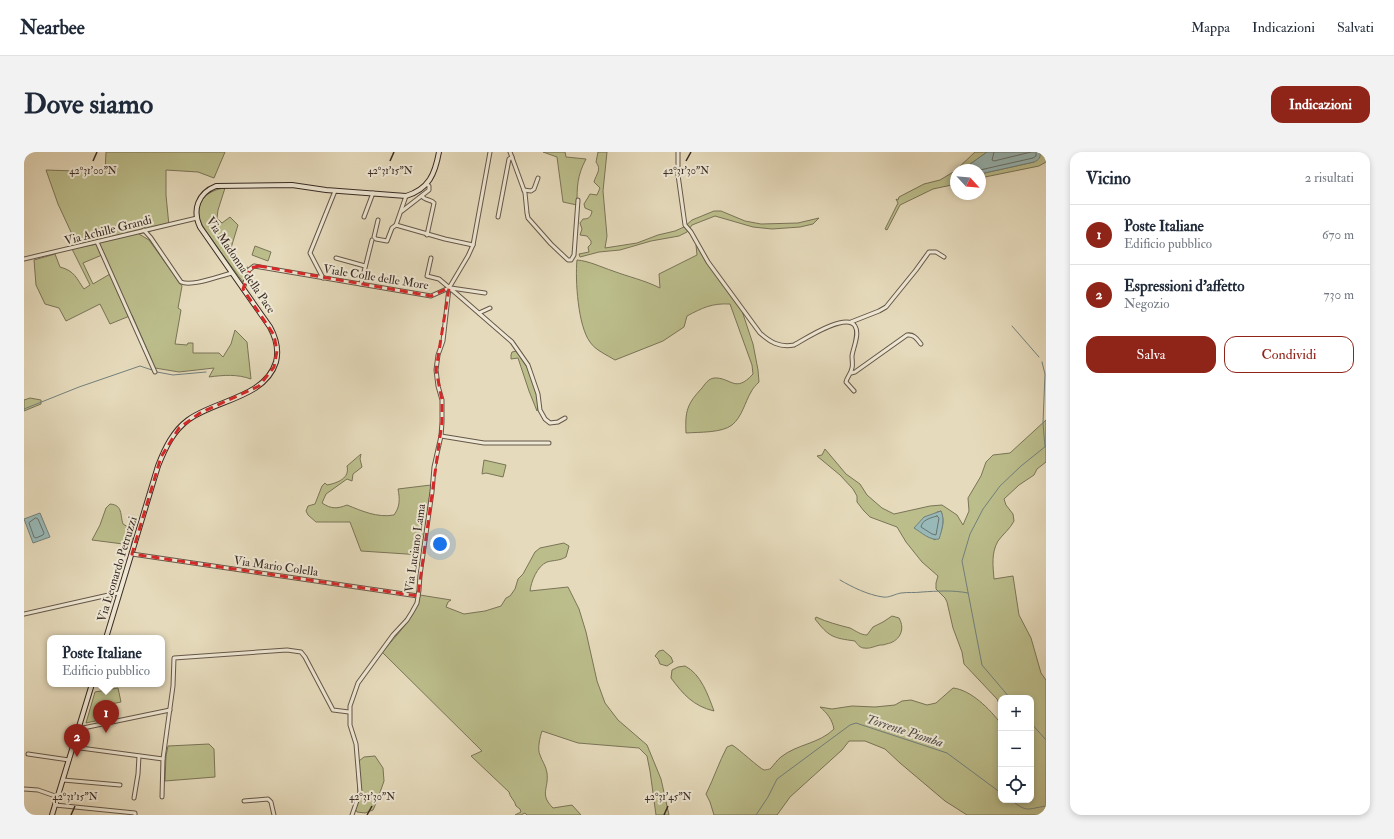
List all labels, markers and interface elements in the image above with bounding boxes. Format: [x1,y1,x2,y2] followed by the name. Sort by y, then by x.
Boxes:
[20,16,85,40] text: Nearbee
[1191,19,1230,36] text: Mappa
[1252,19,1315,36] text: Indicazioni
[1337,19,1374,36] text: Salvati
[1271,86,1370,123] button: Indicazioni
[24,87,153,122] text: Dove siamo
[950,164,986,200] north arrow
[69,165,117,177] text: 42°31'00"N
[367,165,413,177] text: 42°31'15"N
[663,165,709,177] text: 42°31'30"N
[1086,168,1131,189] text: Vicino
[1305,170,1354,186] text: 2 risultati
[63,212,153,249] street label: Via Achille Grandi
[203,214,278,316] street label: Via Madonna della Pace
[1124,217,1204,236] text: Poste Italiane
[1097,227,1101,243] text: 1
[1322,227,1354,243] text: 670 m
[1124,236,1212,252] text: Edificio pubblico
[322,262,430,293] street label: Viale Colle delle More
[1124,277,1244,296] text: Espressioni d'affetto
[1096,287,1102,303] text: 2
[1324,287,1354,303] text: 730 m
[1124,296,1169,312] text: Negozio
[1086,336,1216,373] button: Salva
[1224,336,1354,373] button: Condividi
[402,502,429,593] street label: Via Luciano Lama
[94,515,141,624] street label: Via Leonardo Petruzzi
[430,534,450,554] your location
[233,553,320,580] street label: Via Mario Colella
[47,635,165,687] popup
[62,644,142,663] text: Poste Italiane
[62,663,150,679] text: Edificio pubblico
[998,695,1034,803] map controls
[998,695,1034,731] button: +
[93,700,119,733] pin: 1
[864,711,945,751] water label: Torrente Piomba
[64,724,90,757] pin: 2
[998,731,1034,767] button: −
[998,767,1034,803] button: locate
[52,791,98,803] text: 42°31'15"N
[349,791,395,803] text: 42°31'30"N
[644,791,692,803] text: 42°31'45"N

